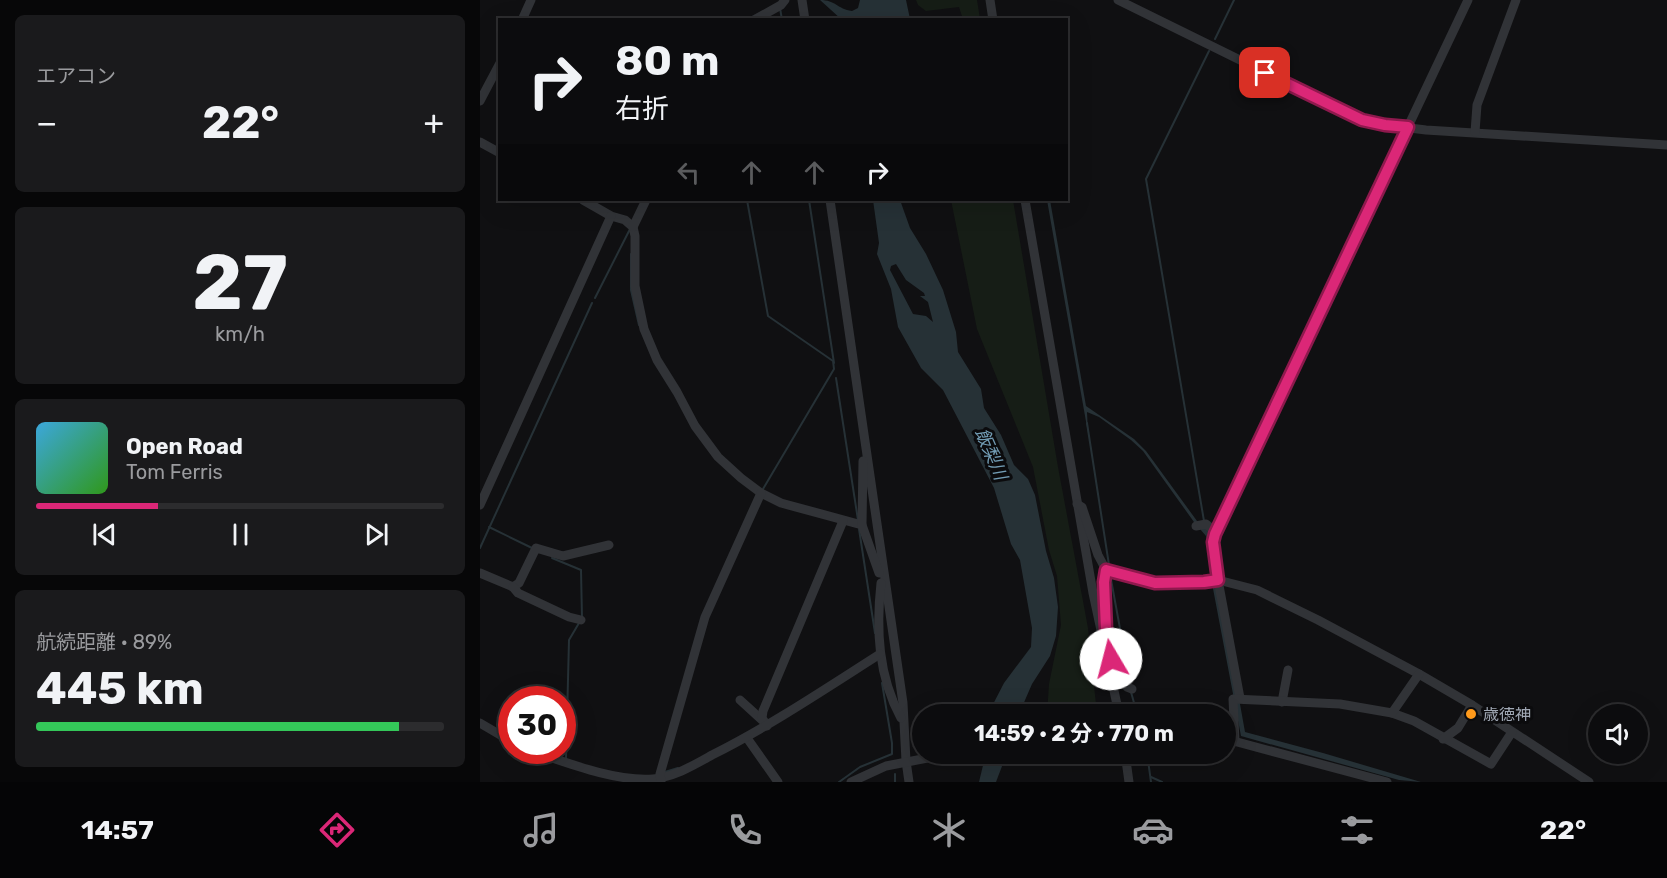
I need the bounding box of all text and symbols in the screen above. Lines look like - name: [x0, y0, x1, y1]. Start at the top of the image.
- text: 80 m: [615, 36, 719, 86]
- icon: right: [516, 42, 594, 120]
- pin: [1239, 47, 1290, 98]
- icon: arrive: [1248, 56, 1281, 89]
- text: エアコン: [36, 64, 116, 88]
- text: 右折: [615, 93, 669, 125]
- text: 22°: [202, 96, 279, 149]
- text: −: [36, 103, 57, 142]
- text: +: [423, 103, 444, 142]
- icon: left: [672, 156, 705, 189]
- icon: ahead: [735, 156, 768, 189]
- icon: ahead: [798, 156, 831, 189]
- icon: right: [861, 156, 894, 189]
- text: 27: [192, 236, 288, 329]
- text: km/h: [215, 322, 265, 346]
- water label: 飯梨川: [970, 425, 1012, 485]
- text: Open Road: [126, 433, 243, 460]
- text: Tom Ferris: [126, 460, 223, 484]
- icon: previous: [88, 518, 121, 551]
- icon: pause: [224, 518, 257, 551]
- icon: next: [360, 518, 393, 551]
- position arrow: [1079, 627, 1143, 691]
- text: 航続距離 · 89%: [36, 630, 172, 654]
- text: 445 km: [36, 662, 204, 715]
- speed limit sign: 30: [498, 686, 576, 764]
- map controls: [1588, 704, 1648, 764]
- button: sound: [1588, 704, 1648, 764]
- place label: 歳徳神: [1483, 705, 1531, 724]
- marker: 歳徳神: [1464, 707, 1478, 721]
- text: 14:59 · 2 分 · 770 m: [974, 720, 1174, 747]
- icon: directions: [316, 809, 358, 851]
- icon: music: [520, 809, 562, 851]
- icon: phone: [724, 809, 766, 851]
- icon: climate: [928, 809, 970, 851]
- icon: car: [1132, 809, 1174, 851]
- icon: filters: [1336, 809, 1378, 851]
- text: 14:57: [81, 814, 154, 846]
- text: 22°: [1540, 814, 1586, 846]

